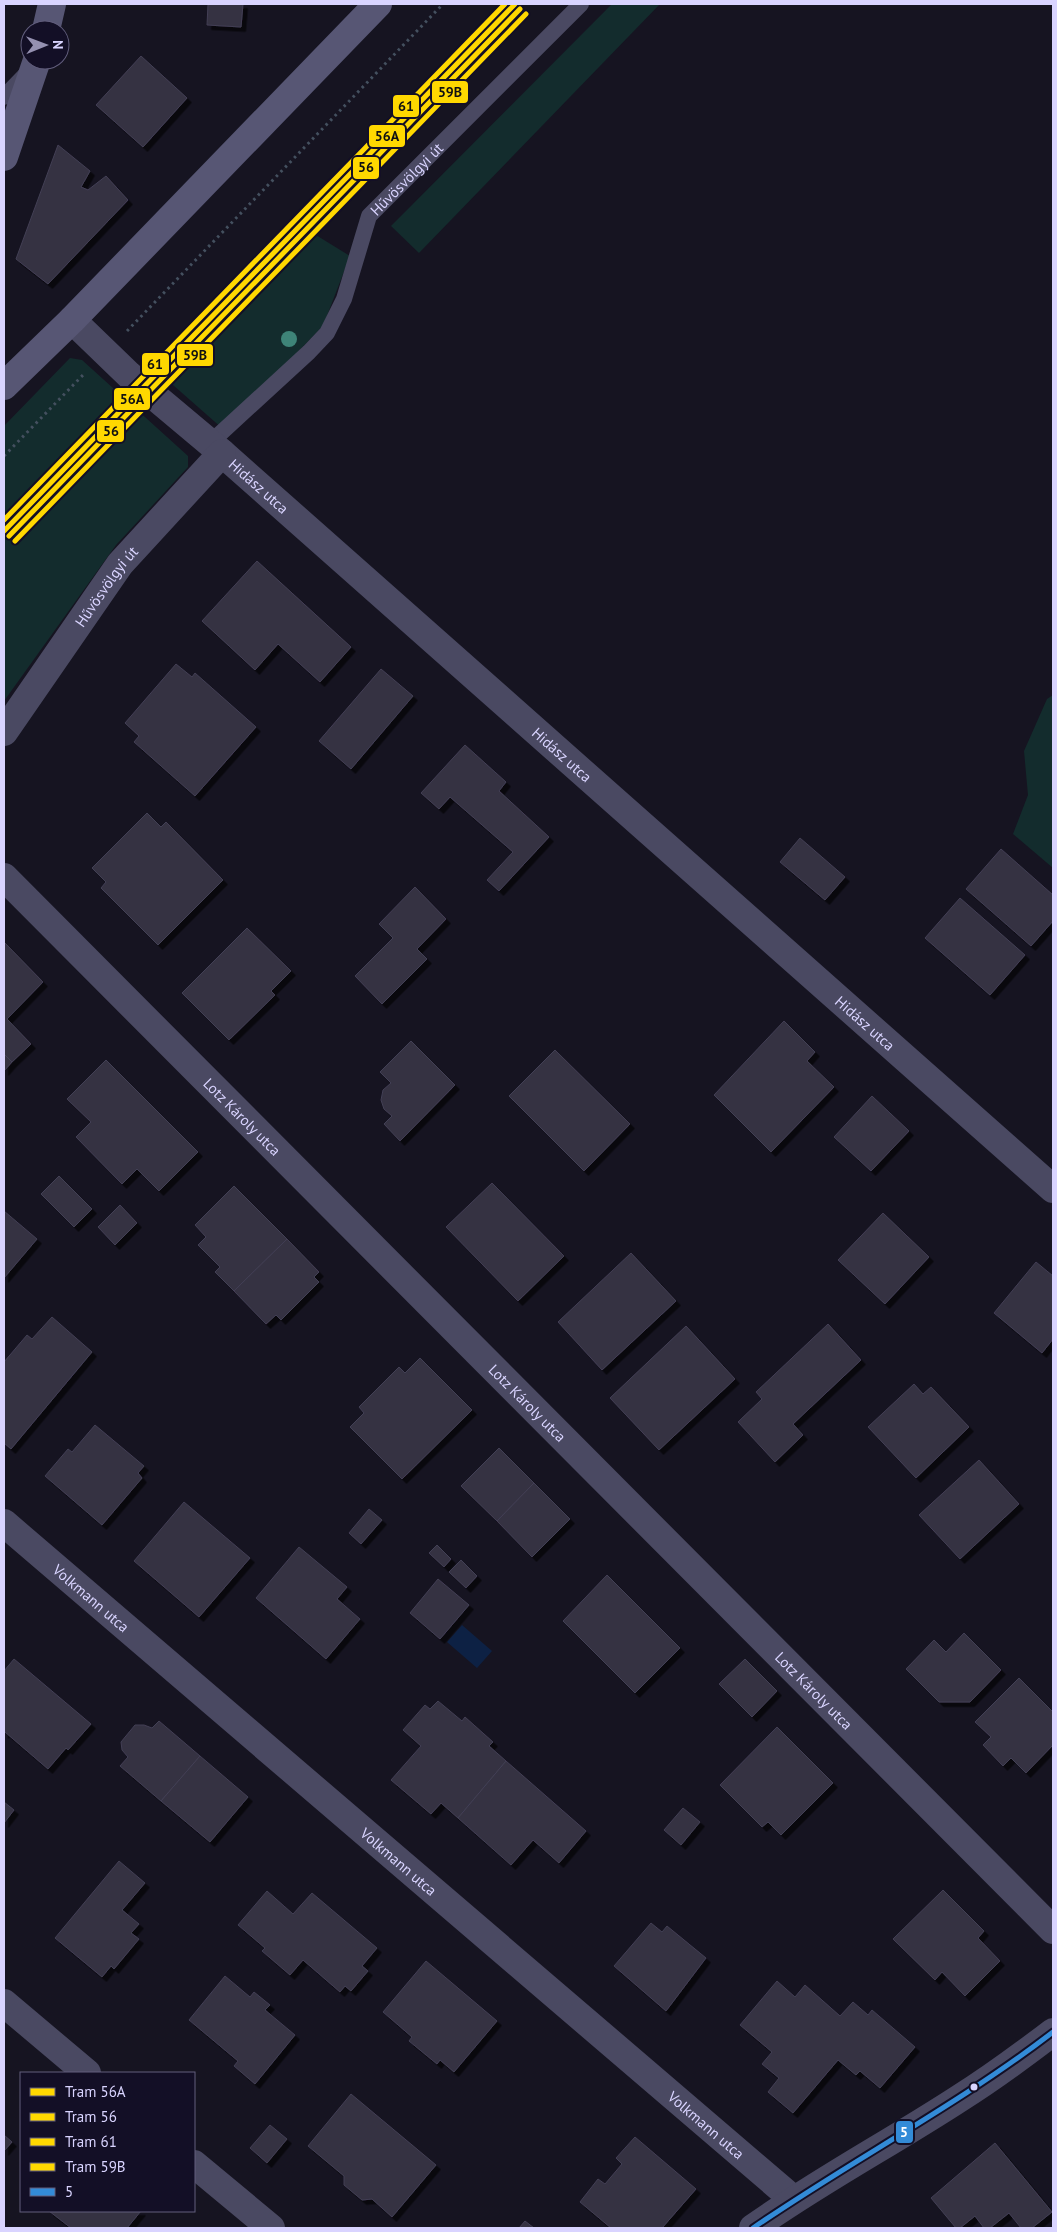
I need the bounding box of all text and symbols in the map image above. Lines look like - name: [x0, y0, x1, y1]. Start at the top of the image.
- north arrow: [20, 20, 70, 70]
- text: N: [49, 40, 67, 50]
- line badge: 59B: [431, 80, 469, 104]
- text: 59B: [438, 83, 462, 101]
- line badge: 61: [392, 94, 420, 118]
- text: 61: [398, 97, 414, 115]
- line badge: 56A: [368, 124, 406, 148]
- text: 56A: [375, 127, 400, 145]
- street label: Hűvösvölgyi út: [366, 138, 447, 219]
- line badge: 56: [352, 156, 380, 180]
- text: 56: [358, 158, 374, 176]
- line badge: 59B: [176, 343, 214, 367]
- text: 59B: [183, 346, 207, 364]
- line badge: 61: [141, 352, 170, 376]
- text: 61: [147, 355, 163, 373]
- line badge: 56A: [113, 387, 151, 411]
- text: 56A: [120, 390, 145, 408]
- line badge: 56: [96, 419, 125, 443]
- text: 56: [103, 422, 119, 440]
- street label: Hidász utca: [225, 454, 293, 517]
- street label: Hűvösvölgyi út: [70, 542, 142, 630]
- street label: Hidász utca: [528, 723, 596, 786]
- street label: Hidász utca: [832, 991, 899, 1054]
- street label: Lotz Károly utca: [200, 1074, 285, 1159]
- street label: Lotz Károly utca: [485, 1360, 570, 1446]
- street label: Volkmann utca: [48, 1559, 133, 1636]
- street label: Lotz Károly utca: [771, 1647, 857, 1733]
- street label: Volkmann utca: [356, 1823, 441, 1899]
- legend: [20, 2072, 195, 2212]
- text: Tram 56A: [65, 2082, 126, 2101]
- unlabelled marker: [969, 2082, 979, 2092]
- street label: Volkmann utca: [664, 2086, 749, 2163]
- text: Tram 56: [65, 2107, 117, 2126]
- line badge: 5: [895, 2120, 914, 2144]
- text: 5: [900, 2123, 908, 2141]
- text: Tram 61: [65, 2132, 117, 2151]
- text: Tram 59B: [65, 2157, 126, 2176]
- text: 5: [65, 2182, 73, 2201]

